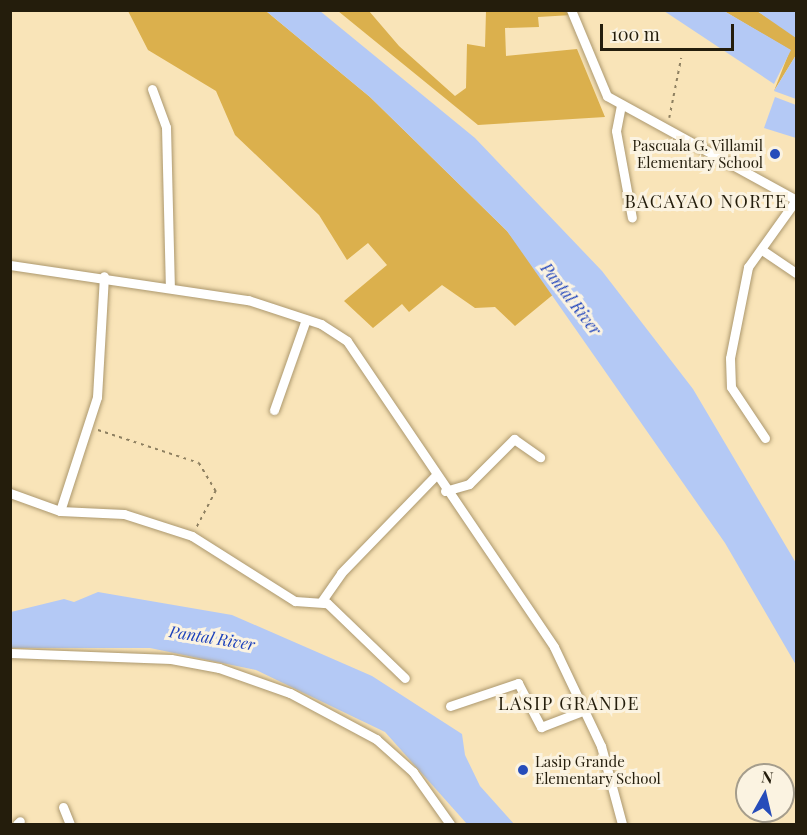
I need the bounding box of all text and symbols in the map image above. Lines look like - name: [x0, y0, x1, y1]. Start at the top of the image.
- scale bar: [603, 12, 736, 50]
- text: 100 m: [611, 22, 660, 46]
- place label: Pascuala G. Villamil Elementary School: [632, 136, 763, 171]
- marker: Pascuala G. Villamil Elementary School: [768, 147, 782, 161]
- district label: BACAYAO NORTE: [625, 190, 787, 212]
- water label: Pantal River: [537, 259, 605, 339]
- water label: Pantal River: [168, 622, 256, 654]
- district label: LASIP GRANDE: [498, 692, 640, 714]
- place label: Lasip Grande Elementary School: [535, 752, 661, 787]
- marker: Lasip Grande Elementary School: [516, 763, 530, 777]
- north arrow: [735, 763, 795, 823]
- text: N: [760, 765, 774, 788]

